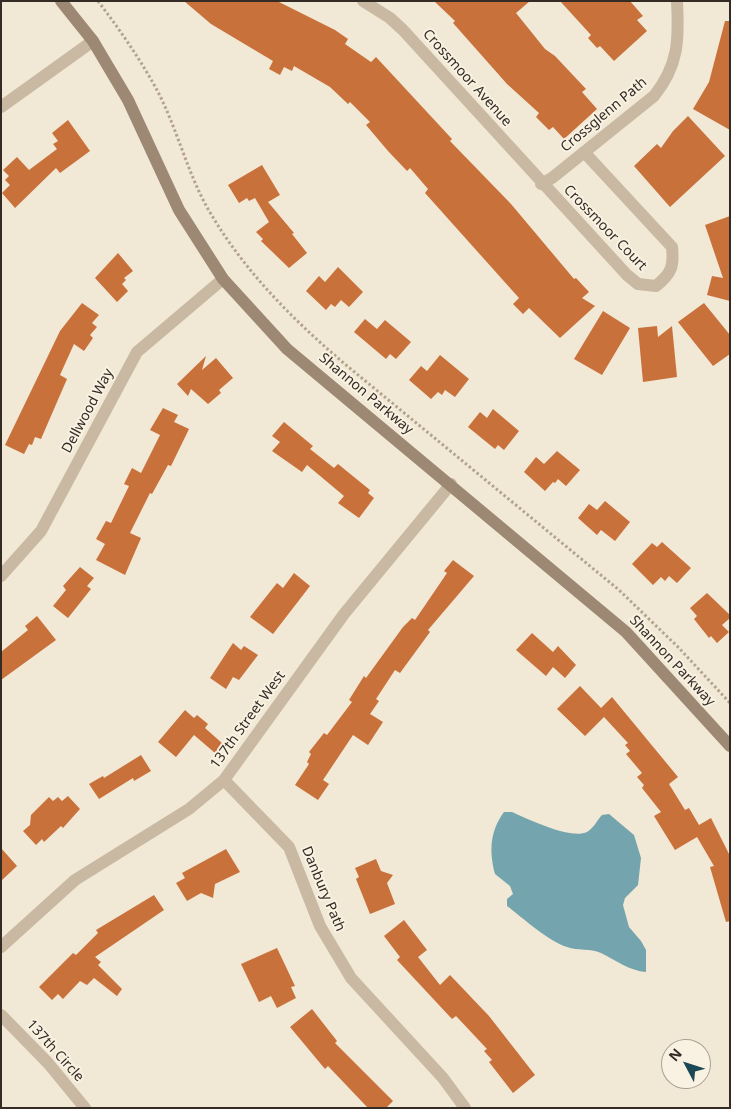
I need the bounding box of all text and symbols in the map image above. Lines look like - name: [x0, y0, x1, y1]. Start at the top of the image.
- street label: Crossmoor Avenue: [419, 26, 515, 130]
- street label: Crossglenn Path: [557, 74, 651, 156]
- street label: Crossmoor Court: [560, 182, 650, 274]
- street label: Shannon Parkway: [315, 350, 417, 438]
- street label: Dellwood Way: [59, 366, 117, 456]
- street label: Shannon Parkway: [626, 612, 718, 710]
- street label: 137th Street West: [207, 668, 289, 772]
- street label: Danbury Path: [298, 844, 348, 934]
- street label: 137th Circle: [23, 1017, 87, 1085]
- north arrow: [661, 1039, 711, 1089]
- text: N: [664, 1044, 686, 1065]

